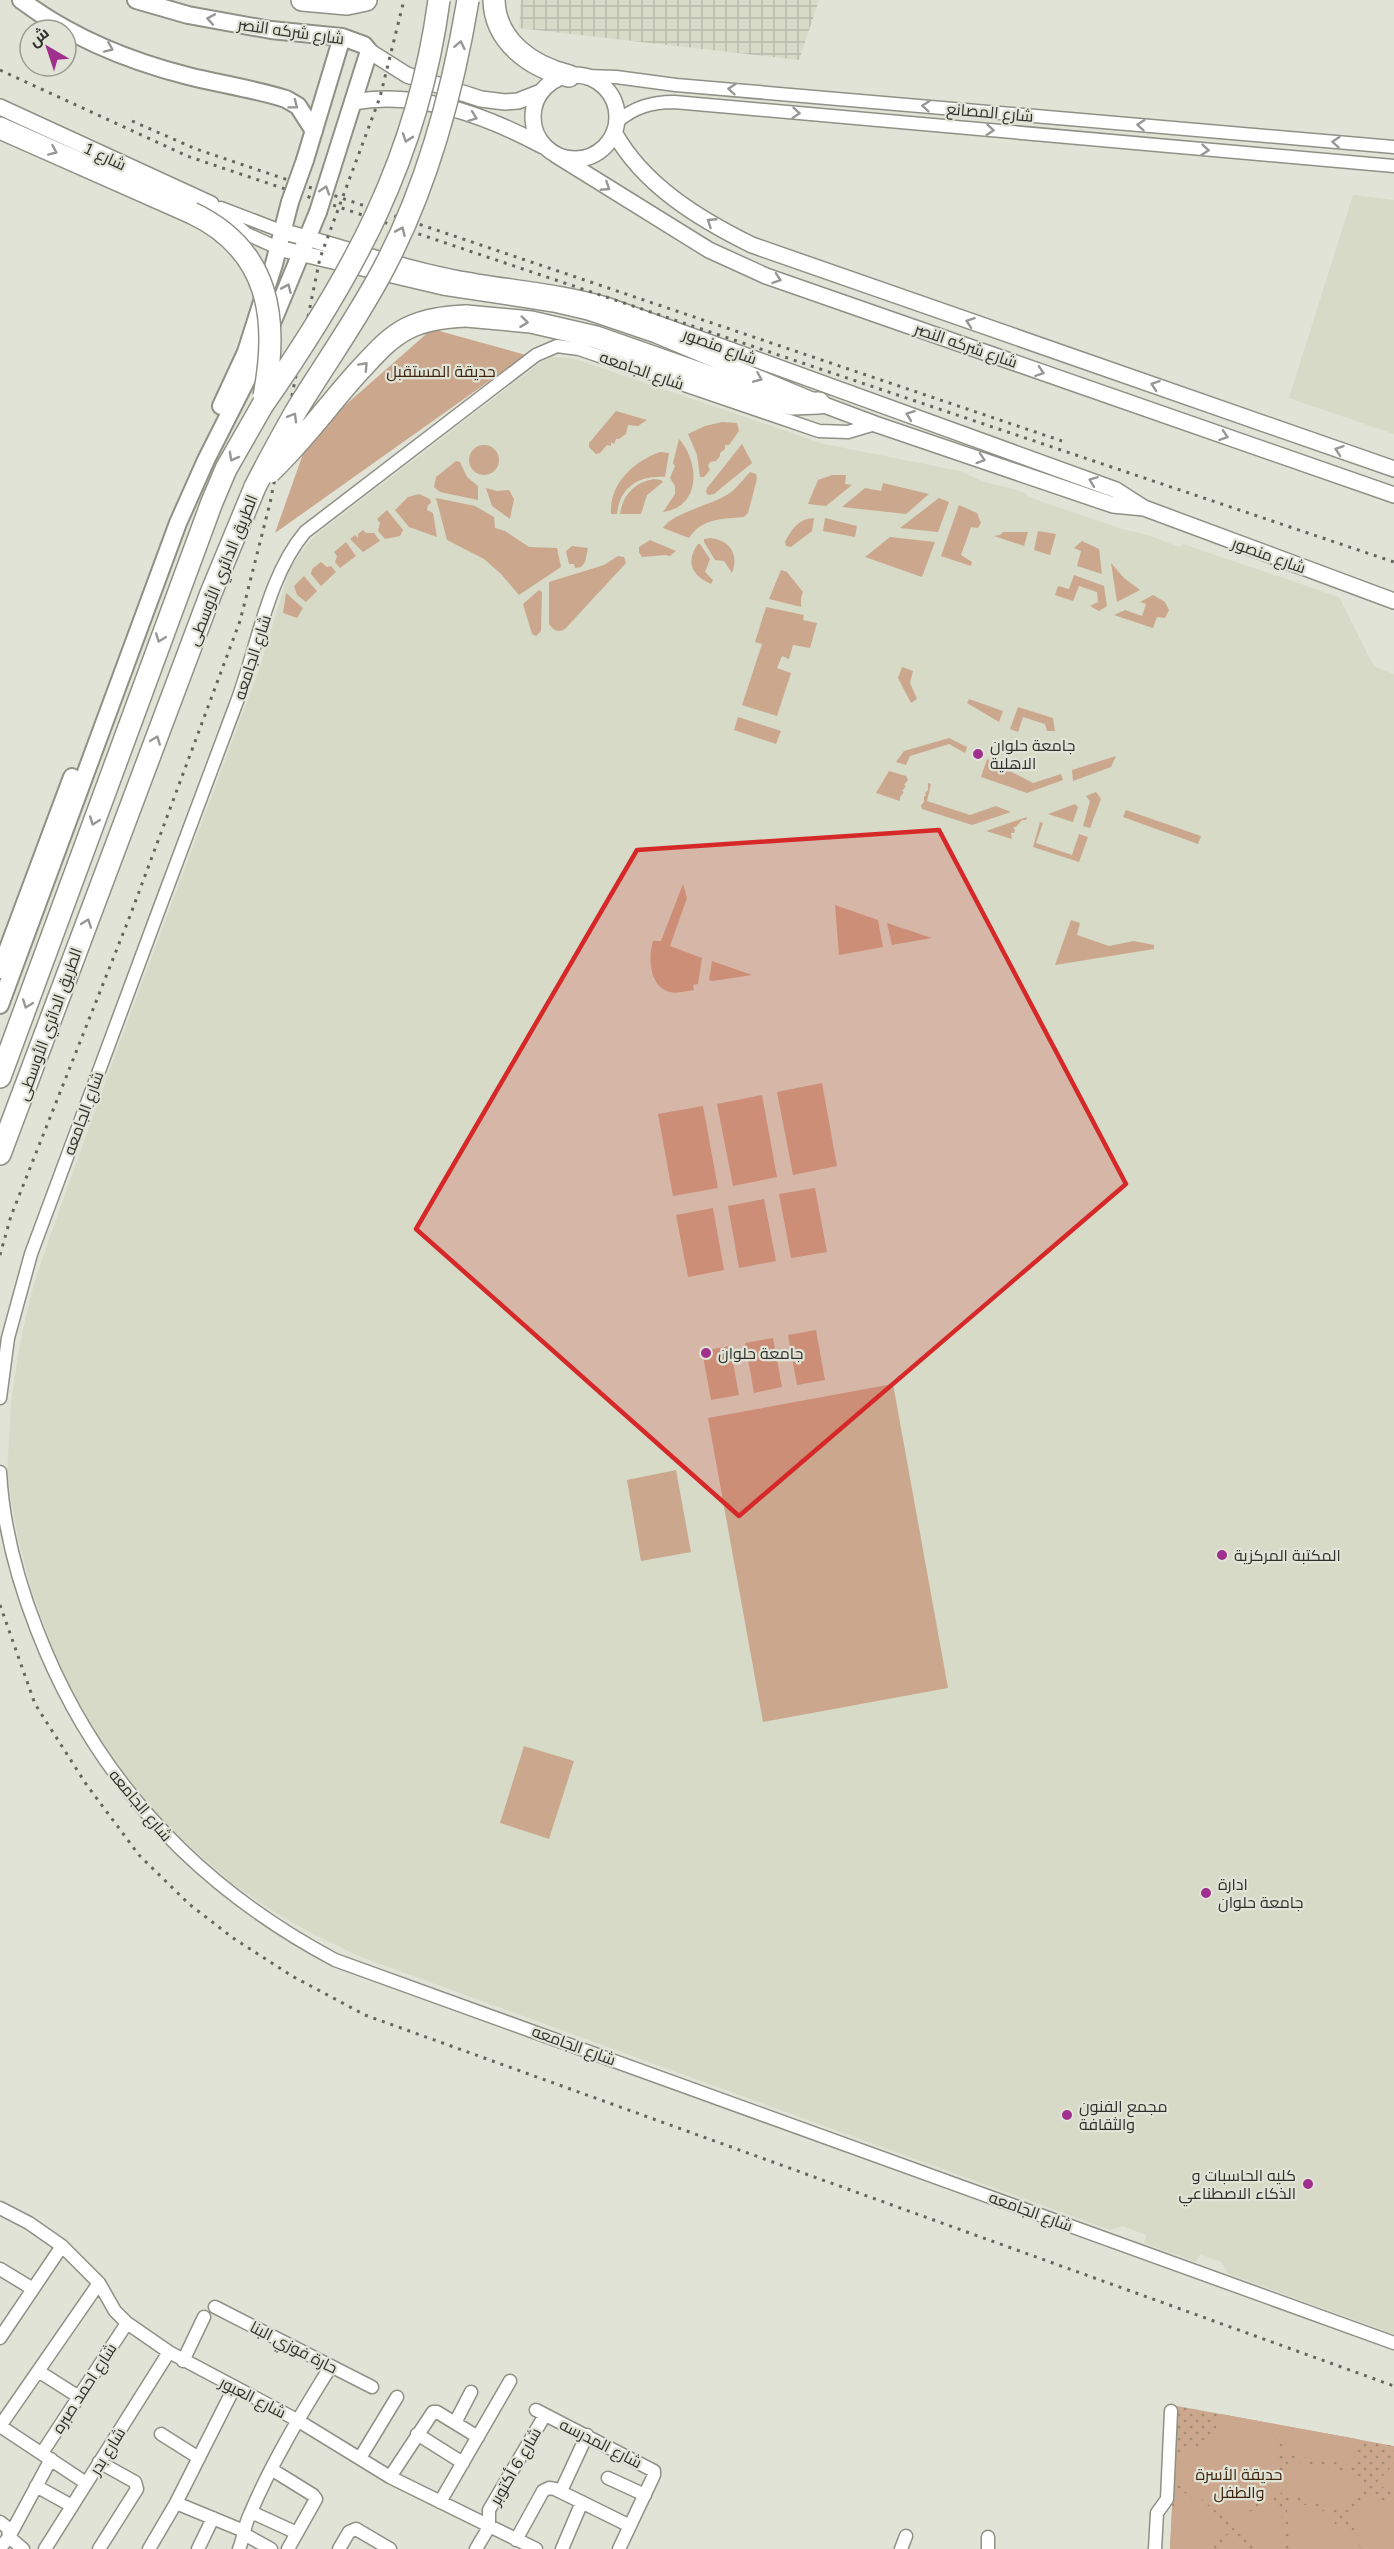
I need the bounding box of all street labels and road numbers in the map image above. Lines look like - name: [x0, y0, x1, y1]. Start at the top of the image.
- street label: شارع شركه النصر: [235, 13, 346, 50]
- street label: شارع المصانع: [945, 98, 1034, 128]
- street label: شارع 1: [80, 137, 129, 176]
- street label: شارع شركه النصر: [910, 318, 1020, 374]
- street label: شارع منصور: [679, 323, 760, 370]
- street label: شارع الجامعه: [597, 346, 687, 396]
- street label: الطريق الدائري الأوسطى: [183, 491, 265, 650]
- street label: شارع منصور: [1228, 532, 1309, 579]
- street label: شارع الجامعه: [229, 612, 277, 702]
- street label: الطريق الدائري الأوسطى: [12, 945, 90, 1105]
- street label: شارع الجامعه: [59, 1068, 109, 1158]
- street label: شارع الجامعه: [104, 1765, 177, 1846]
- street label: شارع الجامعه: [529, 2021, 619, 2071]
- street label: شارع الجامعه: [986, 2187, 1076, 2237]
- street label: حارة فوزي البنا: [245, 2316, 341, 2381]
- street label: شارع احمد صبره: [47, 2339, 122, 2438]
- street label: شارع العبور: [215, 2371, 290, 2424]
- street label: شارع المدرسه: [556, 2414, 646, 2474]
- street label: شارع بدر: [84, 2424, 131, 2480]
- street label: شارع 6 أكتوبر: [484, 2424, 547, 2510]

